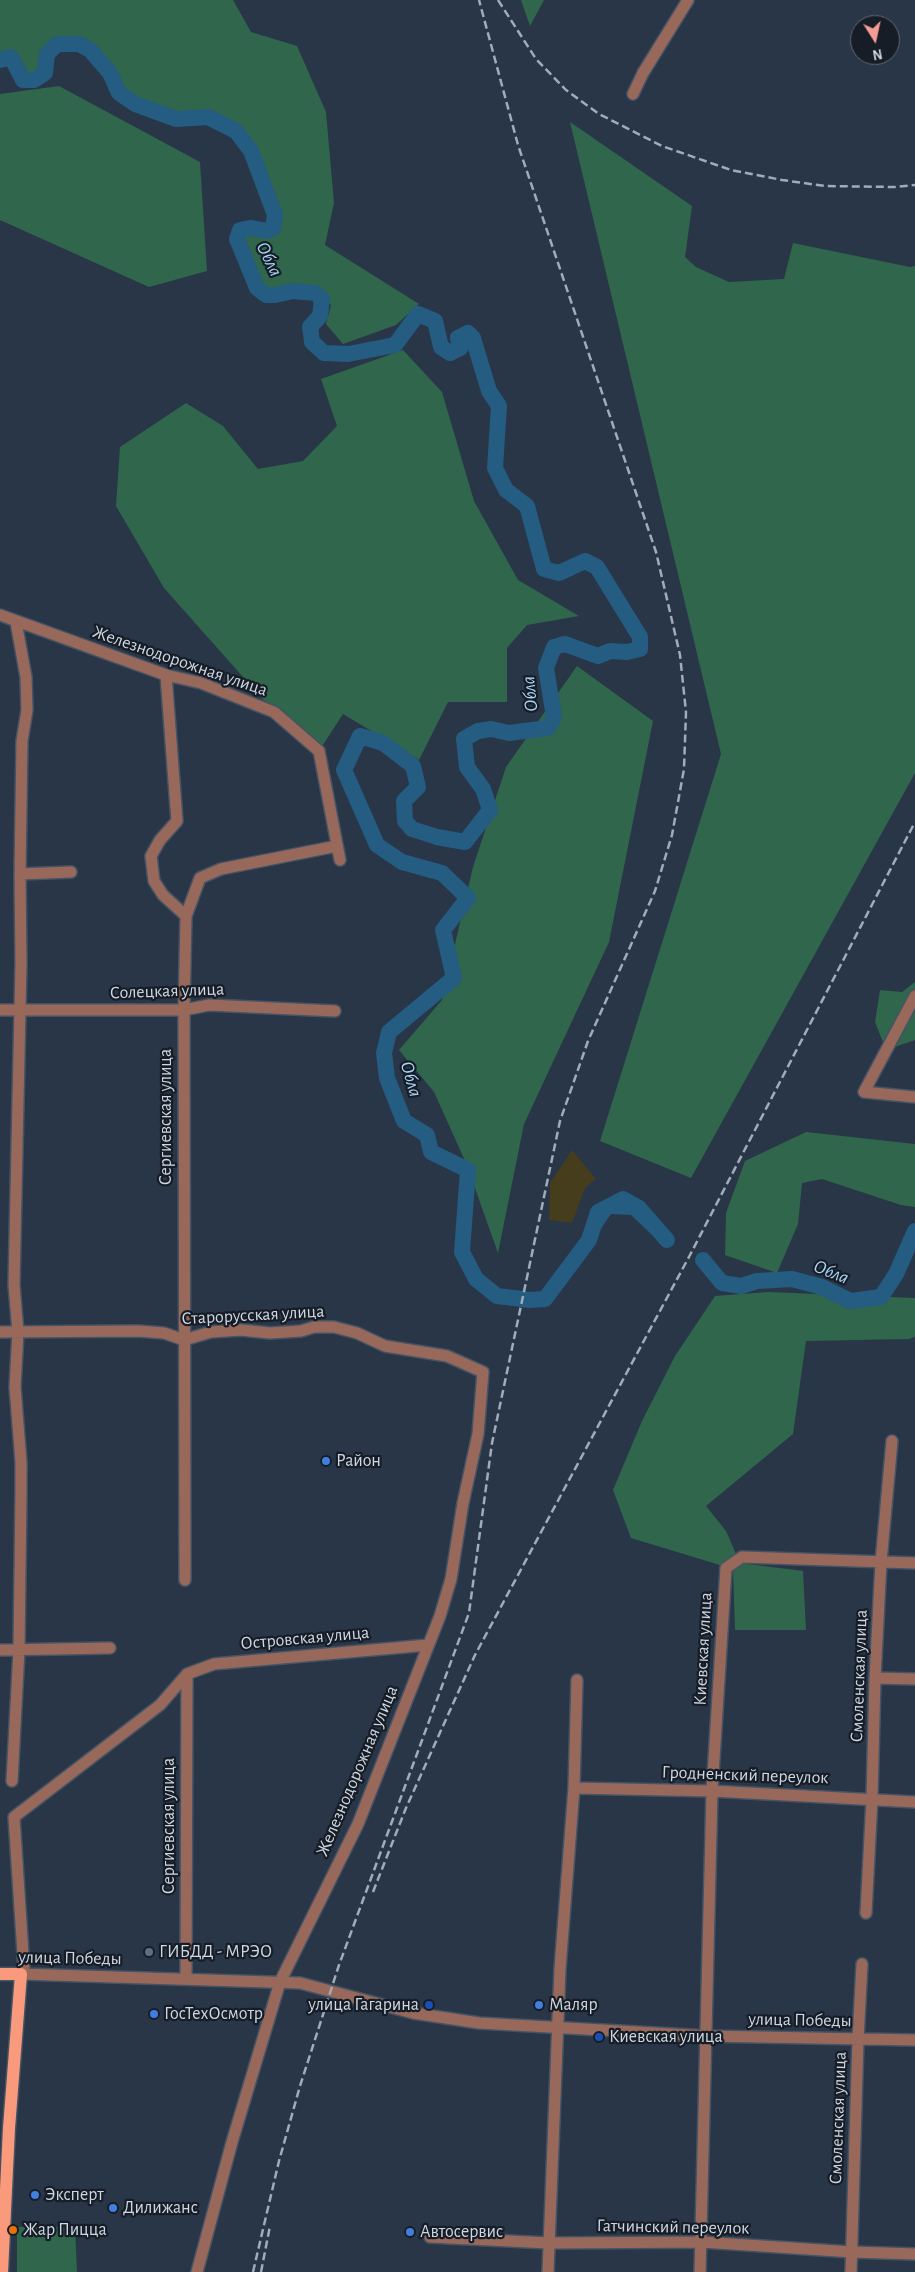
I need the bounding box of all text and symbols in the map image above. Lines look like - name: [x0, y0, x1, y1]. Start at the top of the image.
- north arrow: [850, 15, 900, 65]
- text: N: [871, 46, 883, 62]
- water label: Обла: [251, 238, 287, 280]
- street label: Железнодорожная улица: [90, 621, 270, 701]
- water label: Обла: [517, 675, 543, 713]
- street label: Солецкая улица: [109, 978, 225, 1004]
- street label: Сергиевская улица: [155, 1049, 177, 1185]
- water label: Обла: [395, 1059, 427, 1099]
- water label: Обла: [810, 1255, 852, 1289]
- street label: Старорусская улица: [181, 1300, 325, 1330]
- place label: Район: [336, 1450, 381, 1472]
- marker: Район: [320, 1455, 332, 1467]
- street label: Киевская улица: [689, 1592, 717, 1706]
- street label: Смоленская улица: [846, 1609, 872, 1743]
- street label: Островская улица: [240, 1622, 370, 1654]
- street label: Железнодорожная улица: [311, 1682, 403, 1860]
- street label: Сергиевская улица: [158, 1758, 180, 1894]
- street label: Гродненский переулок: [661, 1761, 829, 1789]
- place label: ГИБДД - МРЭО: [159, 1941, 272, 1963]
- street label: улица Победы: [18, 1946, 122, 1970]
- marker: ГИБДД - МРЭО: [143, 1946, 155, 1958]
- place label: улица Гагарина: [308, 1994, 419, 2016]
- place label: Маляр: [549, 1994, 598, 2016]
- marker: улица Гагарина: [423, 1999, 435, 2011]
- marker: Маляр: [533, 1999, 545, 2011]
- place label: ГосТехОсмотр: [164, 2003, 263, 2025]
- marker: ГосТехОсмотр: [148, 2008, 160, 2020]
- street label: улица Победы: [748, 2008, 852, 2032]
- place label: Киевская улица: [609, 2026, 723, 2048]
- marker: Киевская улица: [593, 2031, 605, 2043]
- street label: Смоленская улица: [825, 2051, 851, 2185]
- place label: Эксперт: [45, 2184, 104, 2206]
- marker: Эксперт: [29, 2189, 41, 2201]
- place label: Дилижанс: [123, 2197, 198, 2219]
- marker: Дилижанс: [107, 2202, 119, 2214]
- street label: Гатчинский переулок: [597, 2215, 749, 2239]
- place label: Жар Пицца: [23, 2219, 107, 2241]
- place label: Автосервис: [420, 2221, 503, 2243]
- marker: Жар Пицца: [7, 2224, 19, 2236]
- marker: Автосервис: [404, 2226, 416, 2238]

